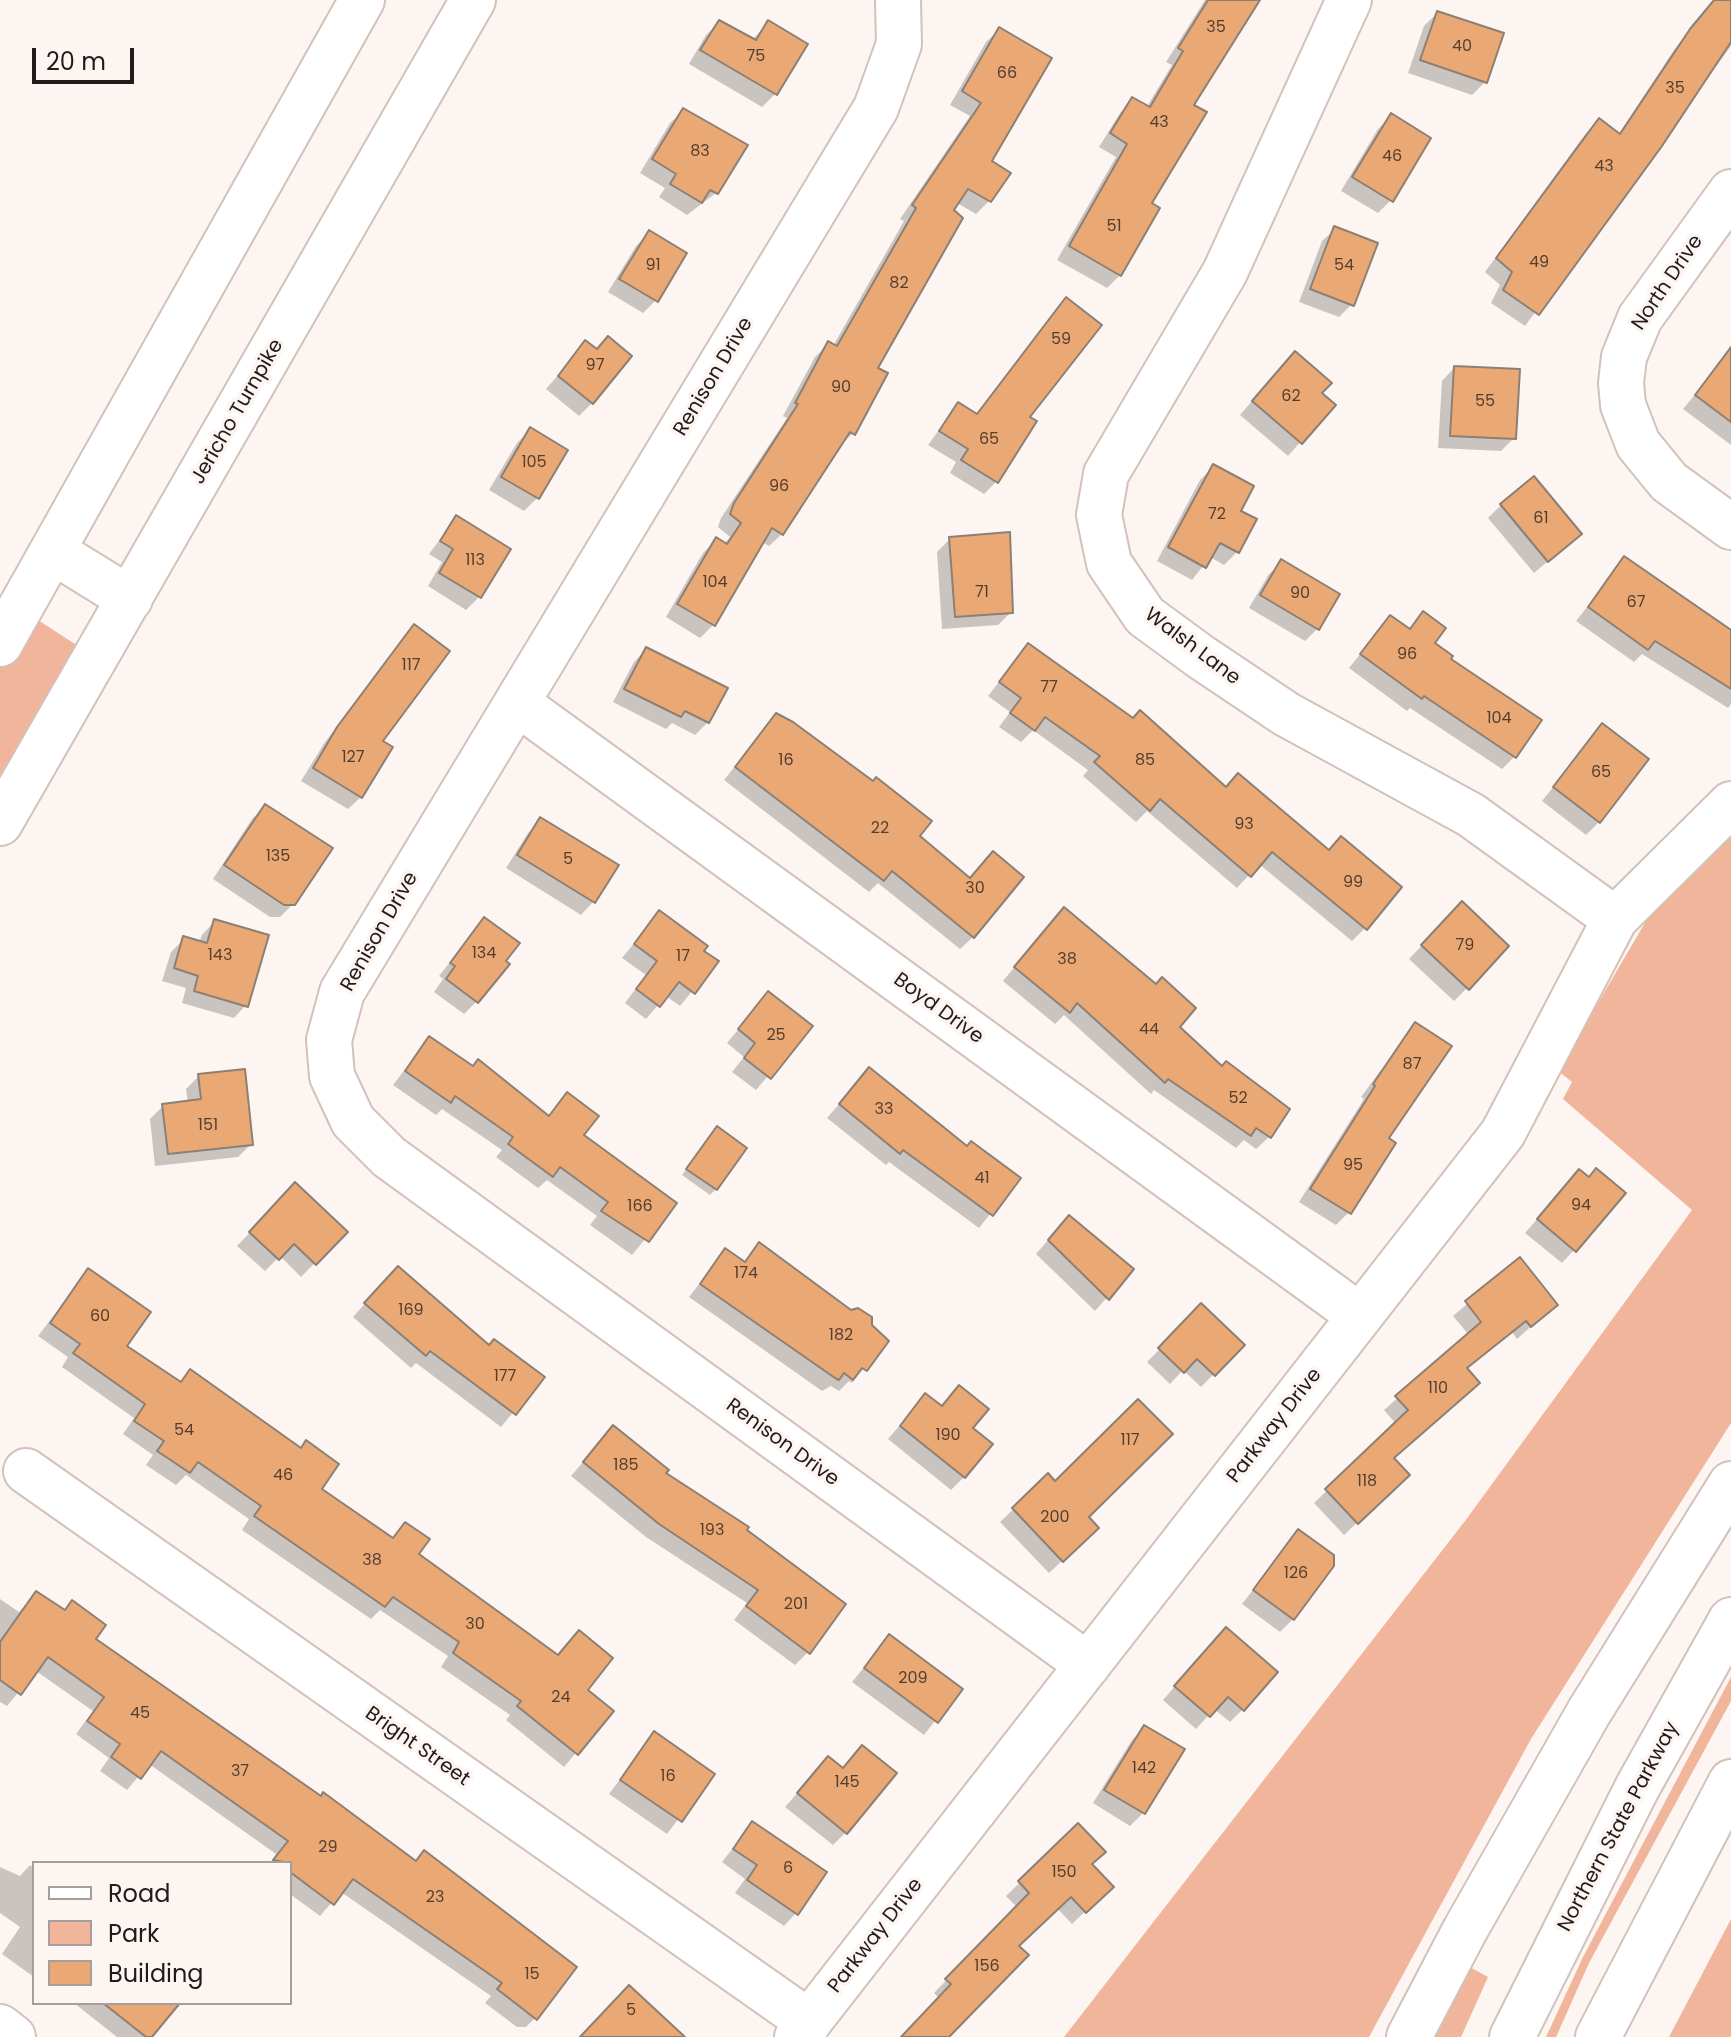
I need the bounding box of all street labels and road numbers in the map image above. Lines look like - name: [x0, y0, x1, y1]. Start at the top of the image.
- street label: North Drive: [1627, 231, 1709, 335]
- street label: Renison Drive: [669, 313, 759, 441]
- street label: Jericho Turnpike: [187, 335, 289, 489]
- street label: Walsh Lane: [1139, 603, 1245, 691]
- street label: Renison Drive: [336, 868, 424, 996]
- street label: Boyd Drive: [888, 968, 988, 1050]
- street label: Parkway Drive: [1223, 1364, 1327, 1488]
- street label: Renison Drive: [721, 1394, 843, 1492]
- street label: Bright Street: [360, 1702, 474, 1792]
- street label: Northern State Parkway: [1553, 1718, 1685, 1936]
- street label: Parkway Drive: [824, 1874, 928, 1998]

